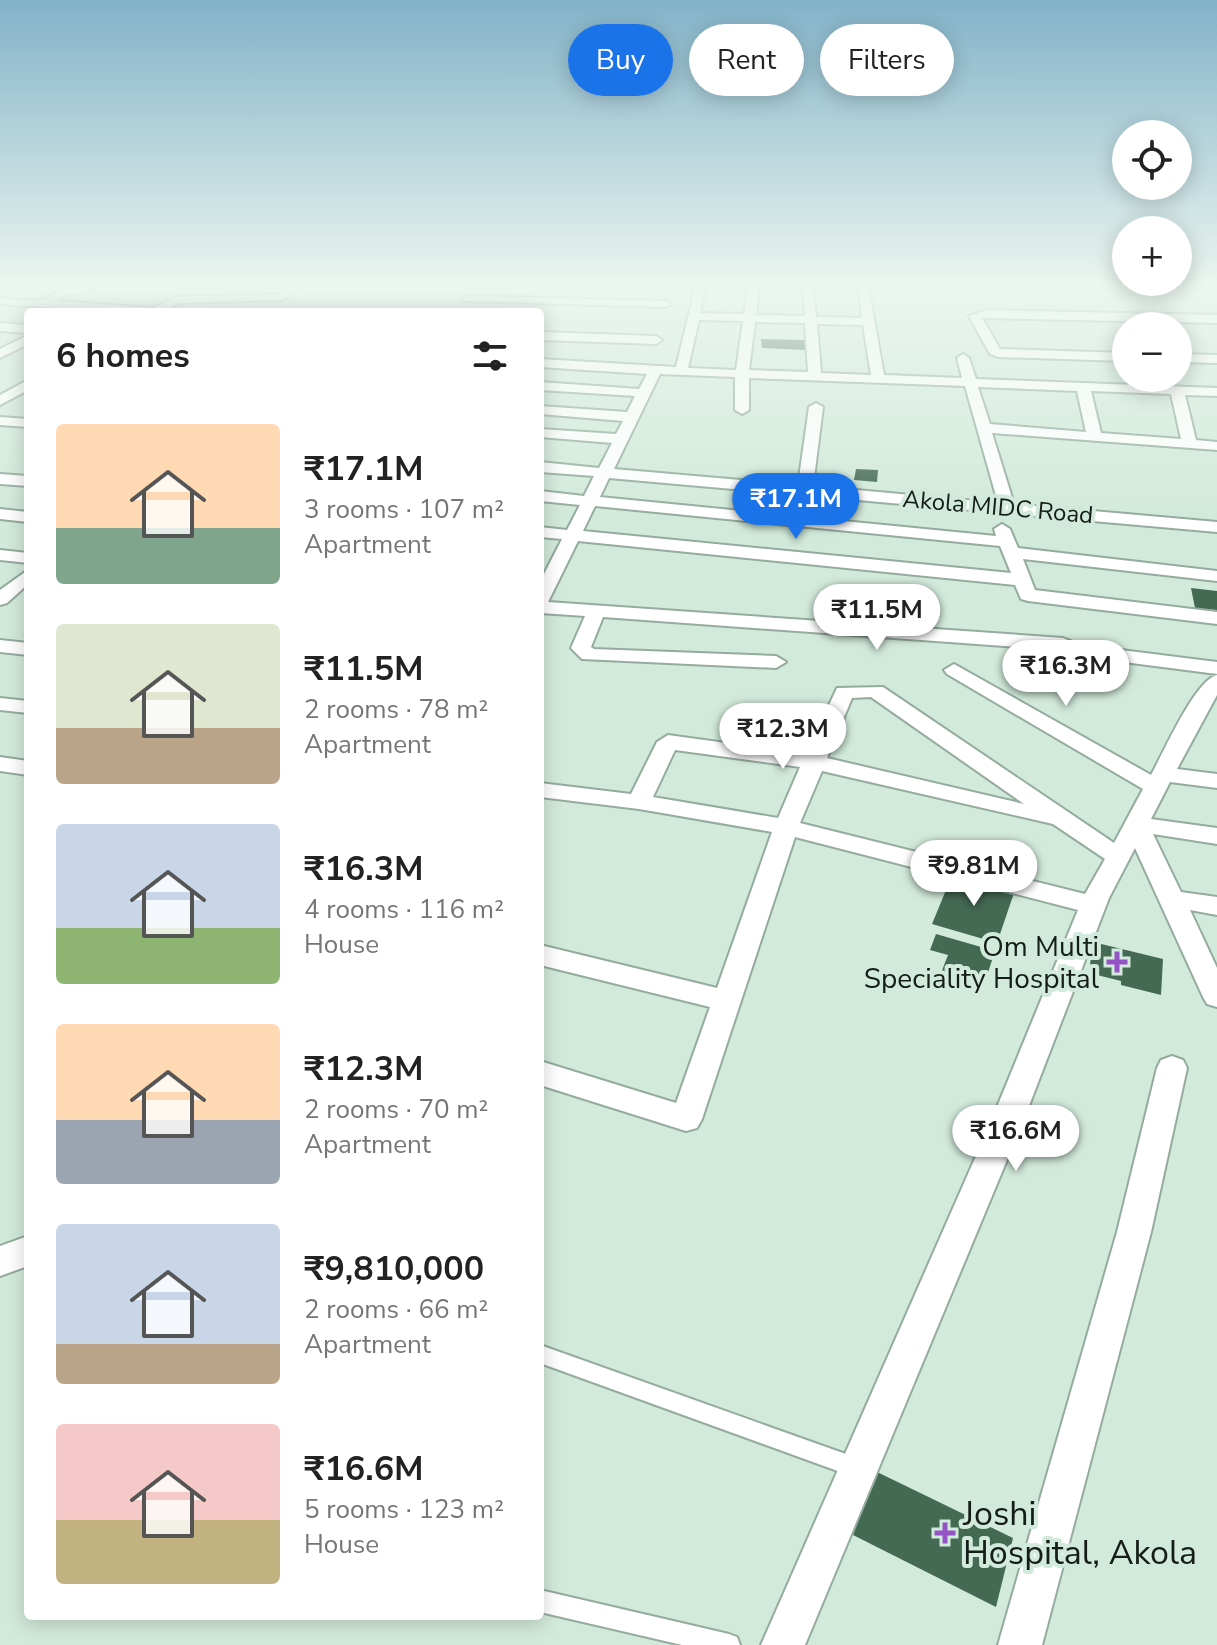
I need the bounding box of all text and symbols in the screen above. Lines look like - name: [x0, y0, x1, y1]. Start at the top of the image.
- chip: Buy: [568, 24, 673, 96]
- chip: Rent: [689, 24, 804, 96]
- chip: Filters: [820, 24, 954, 96]
- map controls: [1112, 120, 1192, 392]
- button: locate: [1112, 120, 1192, 200]
- button: +: [1112, 216, 1192, 296]
- button: −: [1112, 312, 1192, 392]
- text: 6 homes: [56, 333, 190, 379]
- icon: filters: [468, 334, 512, 378]
- text: ₹17.1M: [304, 446, 424, 492]
- icon: home: [120, 456, 216, 552]
- pin: ₹17.1M: [731, 473, 861, 541]
- text: ₹17.1M: [750, 481, 842, 516]
- street label: Akola MIDC Road: [901, 483, 1095, 531]
- text: 3 rooms · 107 m²: [304, 492, 504, 527]
- text: Apartment: [304, 527, 431, 562]
- pin: ₹11.5M: [812, 584, 942, 652]
- text: ₹11.5M: [831, 592, 923, 627]
- pin: ₹16.3M: [1001, 640, 1131, 708]
- text: ₹11.5M: [304, 646, 424, 692]
- text: ₹16.3M: [1020, 648, 1112, 683]
- icon: home: [120, 656, 216, 752]
- text: 2 rooms · 78 m²: [304, 692, 488, 727]
- pin: ₹12.3M: [718, 703, 848, 771]
- text: ₹12.3M: [737, 711, 829, 746]
- text: Apartment: [304, 727, 431, 762]
- pin: ₹9.81M: [909, 840, 1039, 908]
- text: ₹16.3M: [304, 846, 424, 892]
- text: ₹9.81M: [928, 848, 1020, 883]
- icon: home: [120, 856, 216, 952]
- text: 4 rooms · 116 m²: [304, 892, 504, 927]
- text: House: [304, 927, 379, 962]
- place label: Om Multi Speciality Hospital: [864, 928, 1100, 998]
- marker: Om Multi Speciality Hospital: [1106, 951, 1128, 973]
- text: ₹12.3M: [304, 1046, 424, 1092]
- icon: home: [120, 1056, 216, 1152]
- text: 2 rooms · 70 m²: [304, 1092, 488, 1127]
- pin: ₹16.6M: [951, 1105, 1081, 1173]
- text: ₹16.6M: [970, 1113, 1062, 1148]
- text: Apartment: [304, 1127, 431, 1162]
- text: ₹9,810,000: [304, 1246, 484, 1292]
- icon: home: [120, 1256, 216, 1352]
- text: 2 rooms · 66 m²: [304, 1292, 488, 1327]
- text: Apartment: [304, 1327, 431, 1362]
- text: ₹16.6M: [304, 1446, 424, 1492]
- icon: home: [120, 1456, 216, 1552]
- place label: Joshi Hospital, Akola: [962, 1491, 1197, 1576]
- text: 5 rooms · 123 m²: [304, 1492, 504, 1527]
- marker: Joshi Hospital, Akola: [934, 1522, 956, 1544]
- text: House: [304, 1527, 379, 1562]

